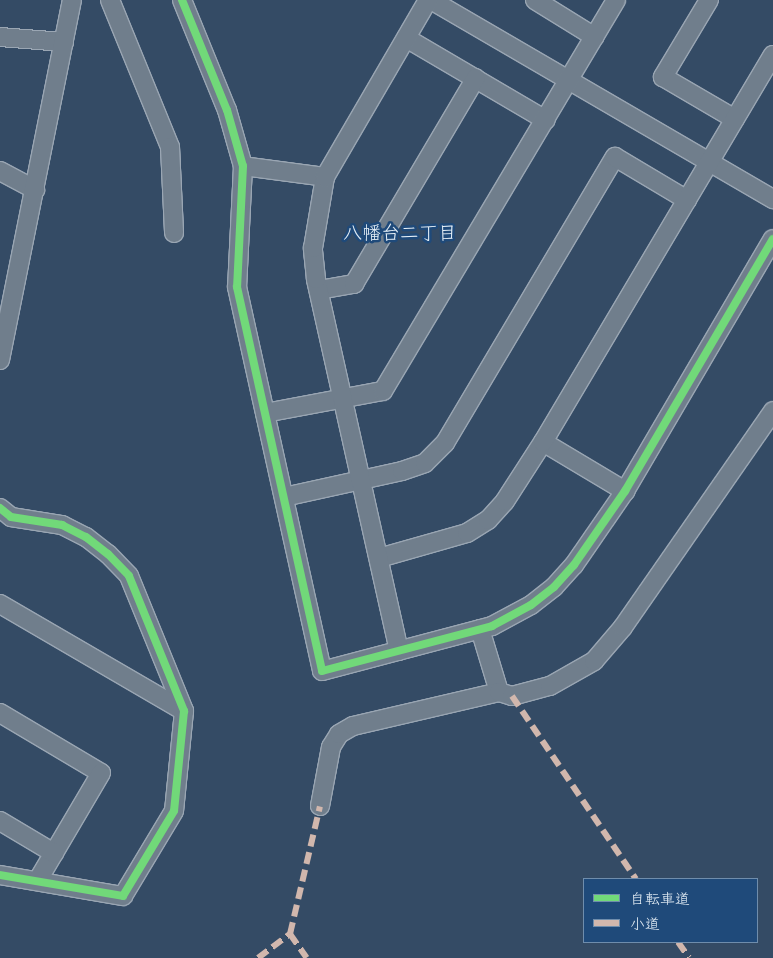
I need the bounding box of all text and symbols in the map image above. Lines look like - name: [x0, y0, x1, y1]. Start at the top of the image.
- district label: 八幡台二丁目: [343, 223, 457, 245]
- legend: [583, 878, 758, 943]
- text: 自転車道: [630, 890, 690, 908]
- text: 小道: [630, 915, 660, 933]

